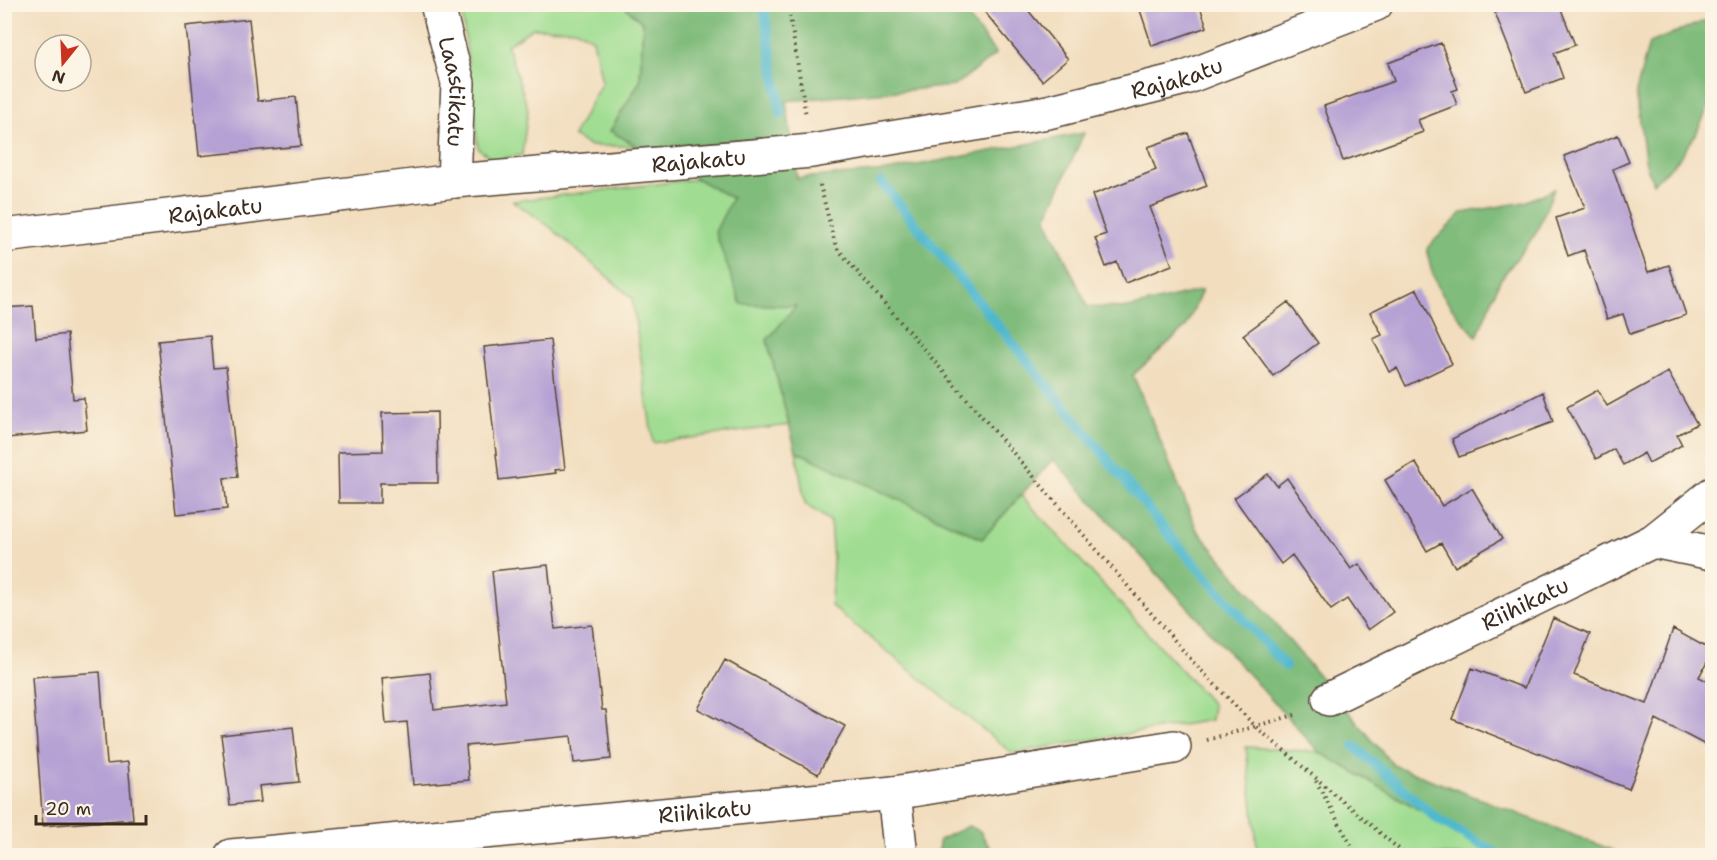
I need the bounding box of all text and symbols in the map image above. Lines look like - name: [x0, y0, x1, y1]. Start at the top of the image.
- north arrow: [33, 33, 93, 93]
- street label: Laastikatu: [432, 33, 473, 148]
- street label: Rajakatu: [1128, 50, 1227, 105]
- text: N: [49, 65, 68, 89]
- street label: Rajakatu: [650, 142, 747, 179]
- street label: Rajakatu: [167, 190, 264, 230]
- street label: Riihikatu: [1476, 570, 1573, 637]
- scale bar: [36, 788, 146, 826]
- street label: Riihikatu: [657, 792, 753, 830]
- text: 20 m: [45, 797, 91, 821]

